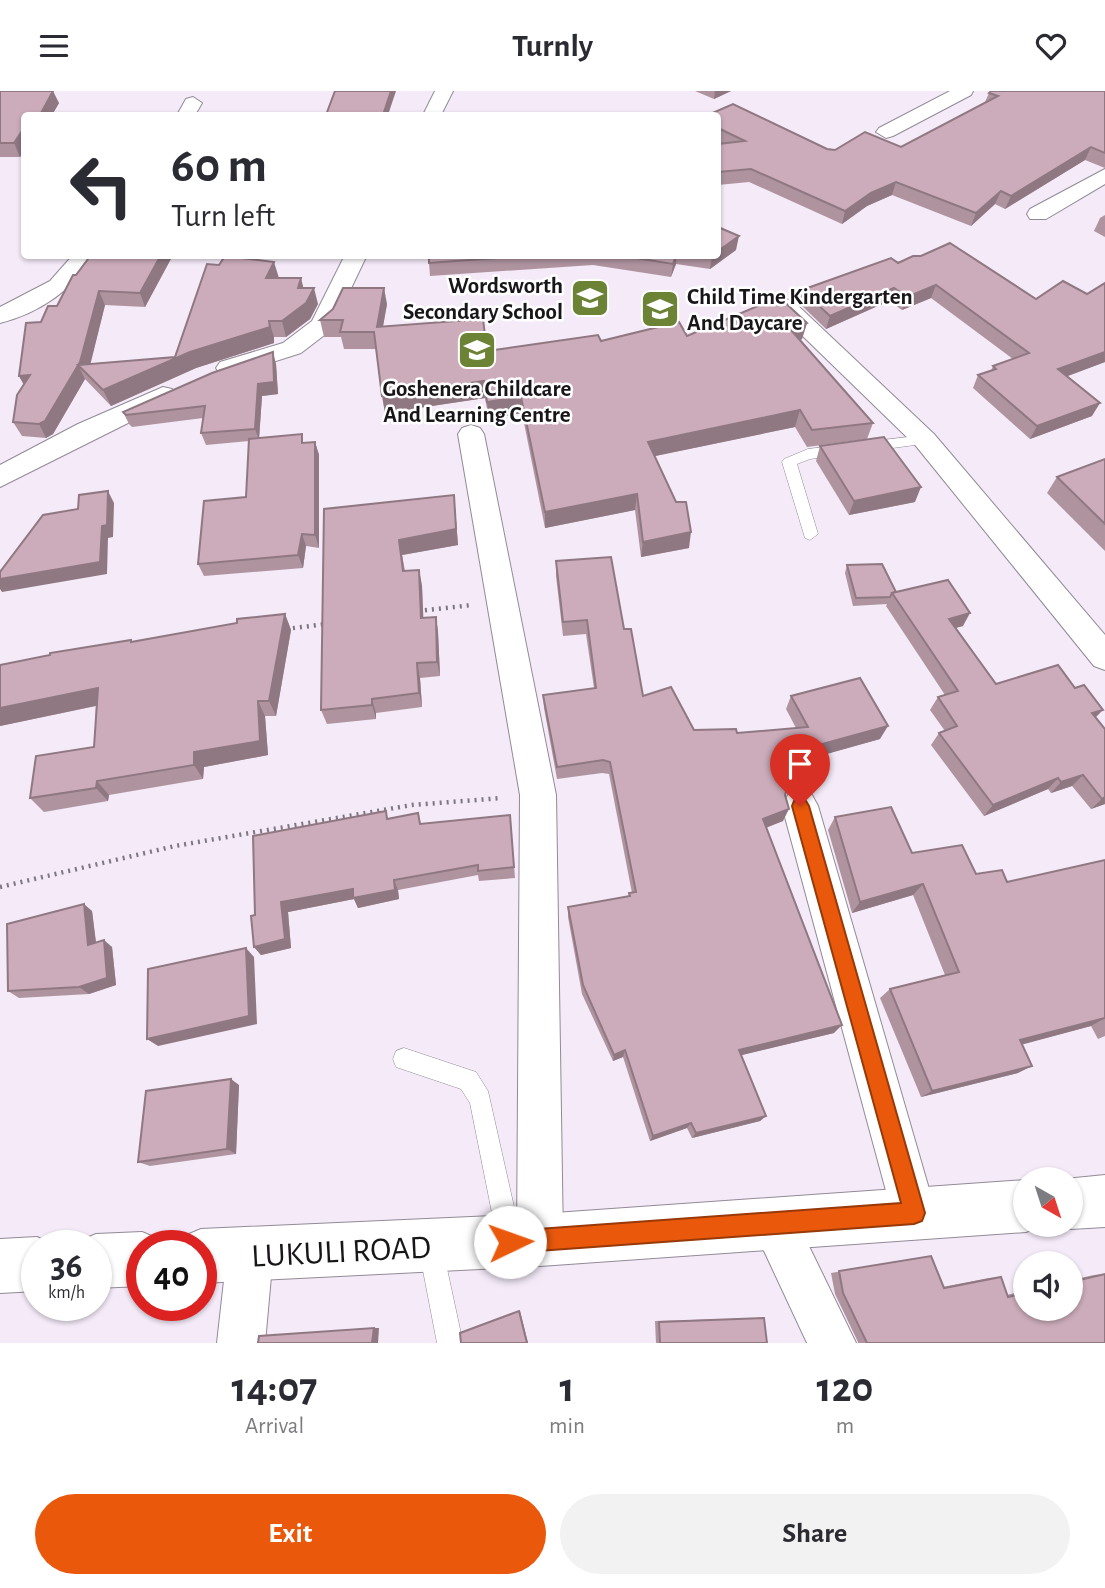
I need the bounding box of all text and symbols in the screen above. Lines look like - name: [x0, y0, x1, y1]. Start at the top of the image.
- icon: menu: [35, 27, 73, 65]
- icon: heart: [1032, 27, 1070, 65]
- text: Turnly: [512, 30, 593, 62]
- icon: left: [56, 140, 147, 231]
- text: 60 m: [171, 142, 267, 191]
- text: Turn left: [171, 200, 275, 232]
- place label: Wordsworth Secondary School: [403, 275, 563, 324]
- school or university icon: Wordsworth Secondary School: [569, 277, 611, 319]
- place label: Child Time Kindergarten And Daycare: [687, 286, 913, 335]
- school or university icon: Child Time Kindergarten And Daycare: [639, 288, 681, 330]
- school or university icon: Goshenera Childcare And Learning Centre: [456, 329, 498, 371]
- place label: Goshenera Childcare And Learning Centre: [383, 378, 572, 427]
- pin: [770, 734, 830, 806]
- icon: arrive: [781, 745, 819, 783]
- north arrow: [1013, 1167, 1083, 1237]
- map controls: [1013, 1167, 1083, 1321]
- position arrow: [473, 1205, 547, 1279]
- speed limit sign: 40: [126, 1230, 217, 1321]
- street label: LUKULI ROAD: [250, 1231, 432, 1274]
- text: 36: [50, 1249, 82, 1284]
- button: sound: [1013, 1251, 1083, 1321]
- text: km/h: [48, 1284, 85, 1302]
- text: 14:07: [232, 1367, 318, 1409]
- text: 1: [559, 1367, 575, 1409]
- text: 120: [817, 1367, 873, 1409]
- text: Arrival: [245, 1415, 304, 1438]
- text: min: [549, 1415, 585, 1438]
- text: m: [836, 1415, 854, 1438]
- button: Exit: [35, 1494, 546, 1574]
- button: Share: [560, 1494, 1070, 1574]

